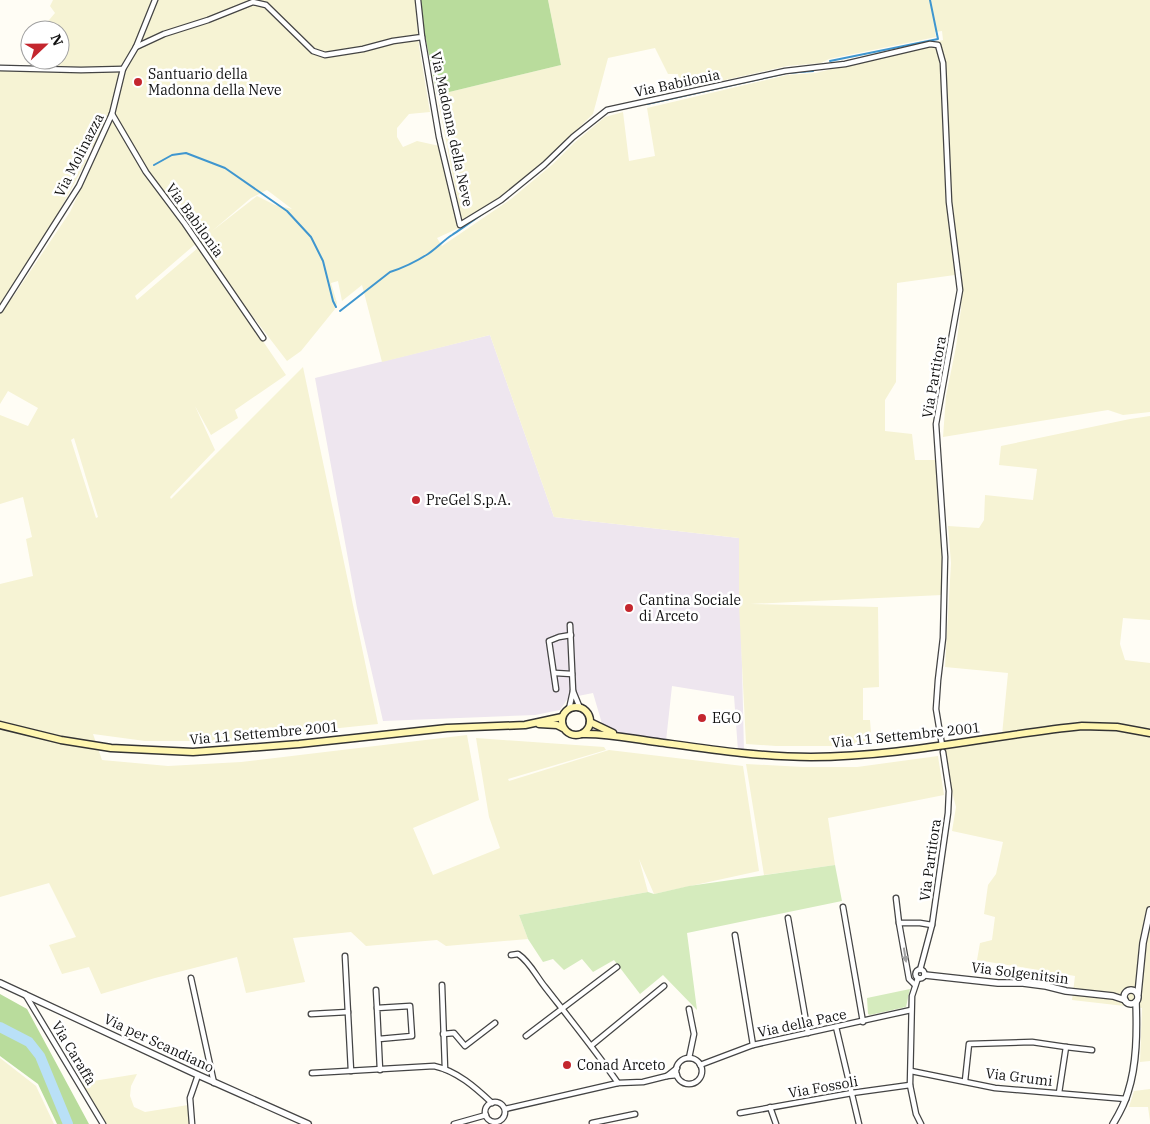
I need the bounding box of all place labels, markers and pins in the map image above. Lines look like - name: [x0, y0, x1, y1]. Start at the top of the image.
- place label: Santuario della Madonna della Neve: [148, 65, 282, 99]
- marker: Santuario della Madonna della Neve: [132, 76, 144, 88]
- place label: PreGel S.p.A.: [426, 491, 511, 509]
- marker: PreGel S.p.A.: [410, 494, 422, 506]
- place label: Cantina Sociale di Arceto: [639, 591, 741, 625]
- marker: Cantina Sociale di Arceto: [623, 602, 635, 614]
- place label: EGO: [712, 709, 741, 727]
- marker: EGO: [696, 712, 708, 724]
- place label: Conad Arceto: [577, 1056, 666, 1074]
- marker: Conad Arceto: [561, 1059, 573, 1071]

